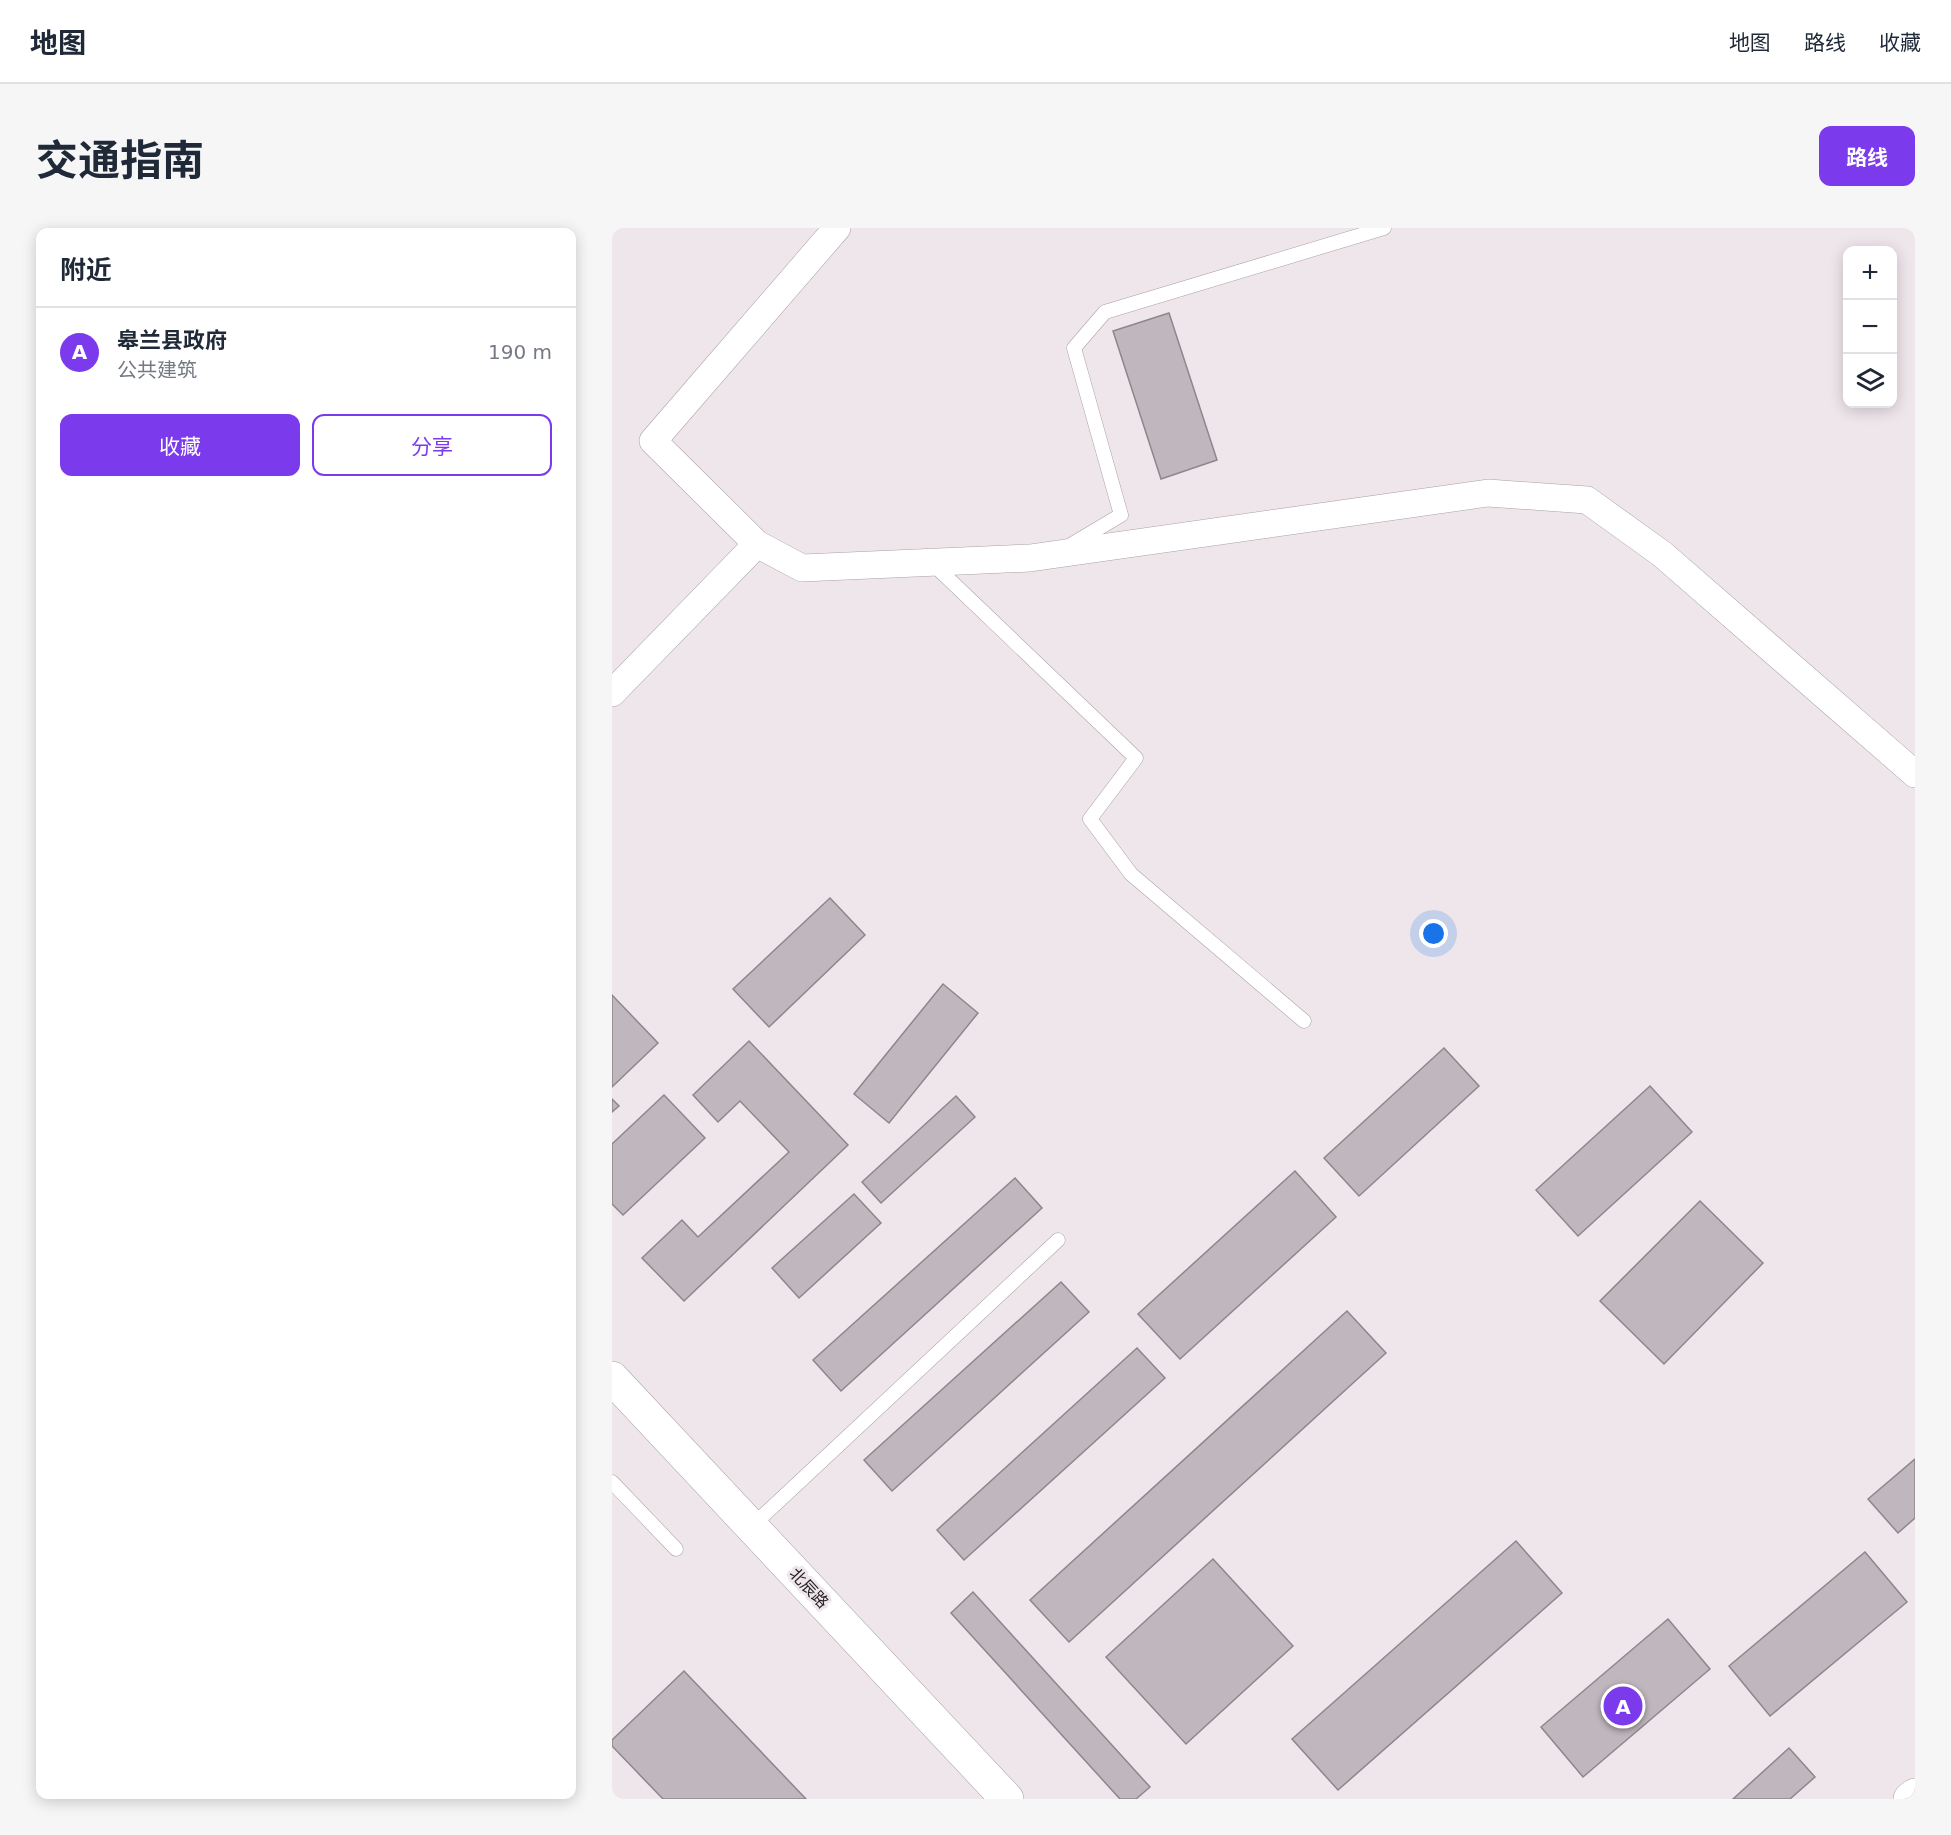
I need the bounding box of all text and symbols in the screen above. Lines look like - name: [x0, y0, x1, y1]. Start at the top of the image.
- text: 地图: [30, 27, 86, 60]
- text: 地图: [1729, 31, 1771, 55]
- text: 路线: [1804, 31, 1846, 55]
- text: 收藏: [1879, 31, 1921, 55]
- button: 路线: [1819, 126, 1915, 186]
- text: 交通指南: [36, 136, 204, 185]
- map controls: [1843, 246, 1897, 408]
- button: +: [1843, 246, 1897, 300]
- text: 附近: [60, 255, 112, 285]
- button: −: [1843, 300, 1897, 354]
- text: 皋兰县政府: [117, 328, 227, 353]
- text: A: [72, 340, 87, 364]
- text: 190 m: [488, 340, 552, 364]
- button: layers: [1843, 354, 1897, 408]
- text: 公共建筑: [117, 358, 197, 382]
- button: 收藏: [60, 414, 300, 476]
- button: 分享: [312, 414, 552, 476]
- your location: [1419, 919, 1448, 948]
- street label: 北辰路: [786, 1564, 832, 1612]
- pin: A: [1604, 1684, 1642, 1728]

